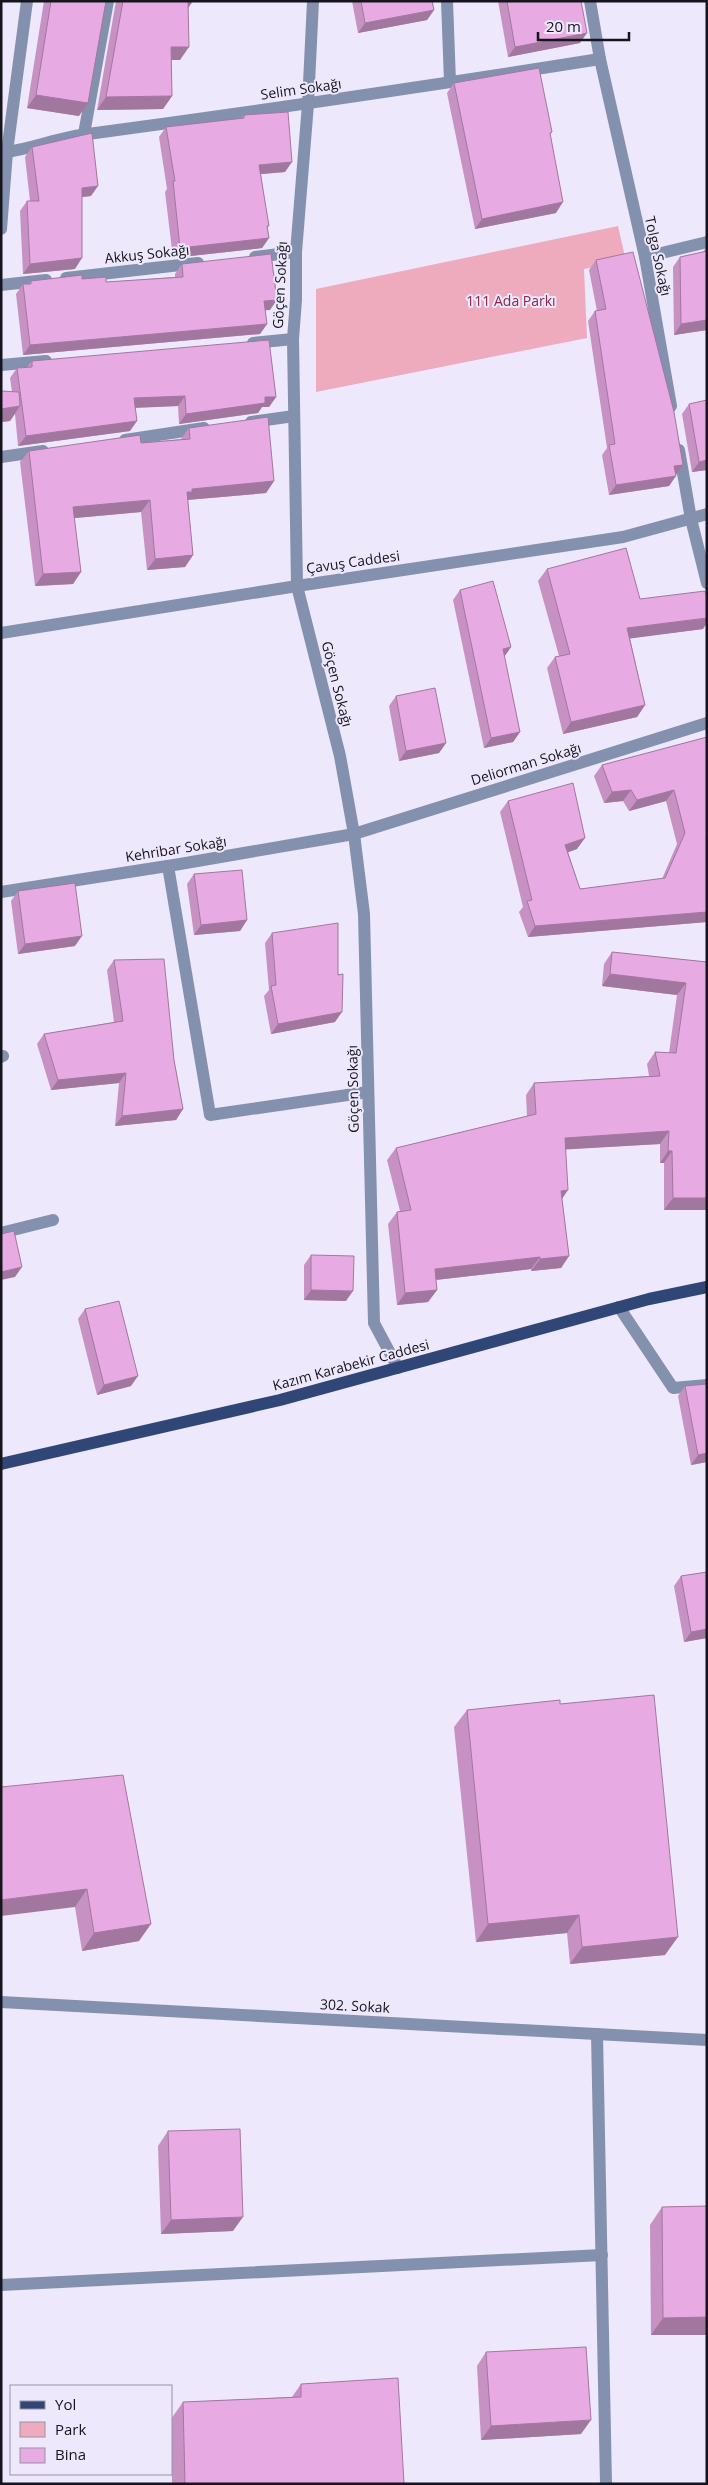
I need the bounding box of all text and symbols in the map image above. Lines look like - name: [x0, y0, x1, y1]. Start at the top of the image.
- scale bar: [538, 10, 629, 42]
- text: 20 m: [546, 16, 581, 36]
- street label: Selim Sokağı: [259, 73, 343, 104]
- street label: Tolga Sokağı: [641, 214, 676, 298]
- street label: Akkuş Sokağı: [104, 240, 190, 267]
- street label: Göçen Sokağı: [268, 241, 291, 329]
- park label: 111 Ada Parkı: [466, 291, 556, 310]
- street label: Çavuş Caddesi: [305, 546, 401, 577]
- street label: Göçen Sokağı: [318, 639, 357, 729]
- street label: Deliorman Sokağı: [468, 738, 583, 789]
- street label: Kehribar Sokağı: [124, 831, 228, 866]
- street label: Göçen Sokağı: [342, 1045, 363, 1133]
- street label: Kazım Karabekir Caddesi: [270, 1334, 431, 1395]
- street label: 302. Sokak: [320, 1994, 391, 2017]
- legend: [10, 2385, 172, 2475]
- text: Yol: [55, 2394, 76, 2414]
- text: Park: [55, 2419, 86, 2439]
- text: Bina: [55, 2444, 86, 2464]

